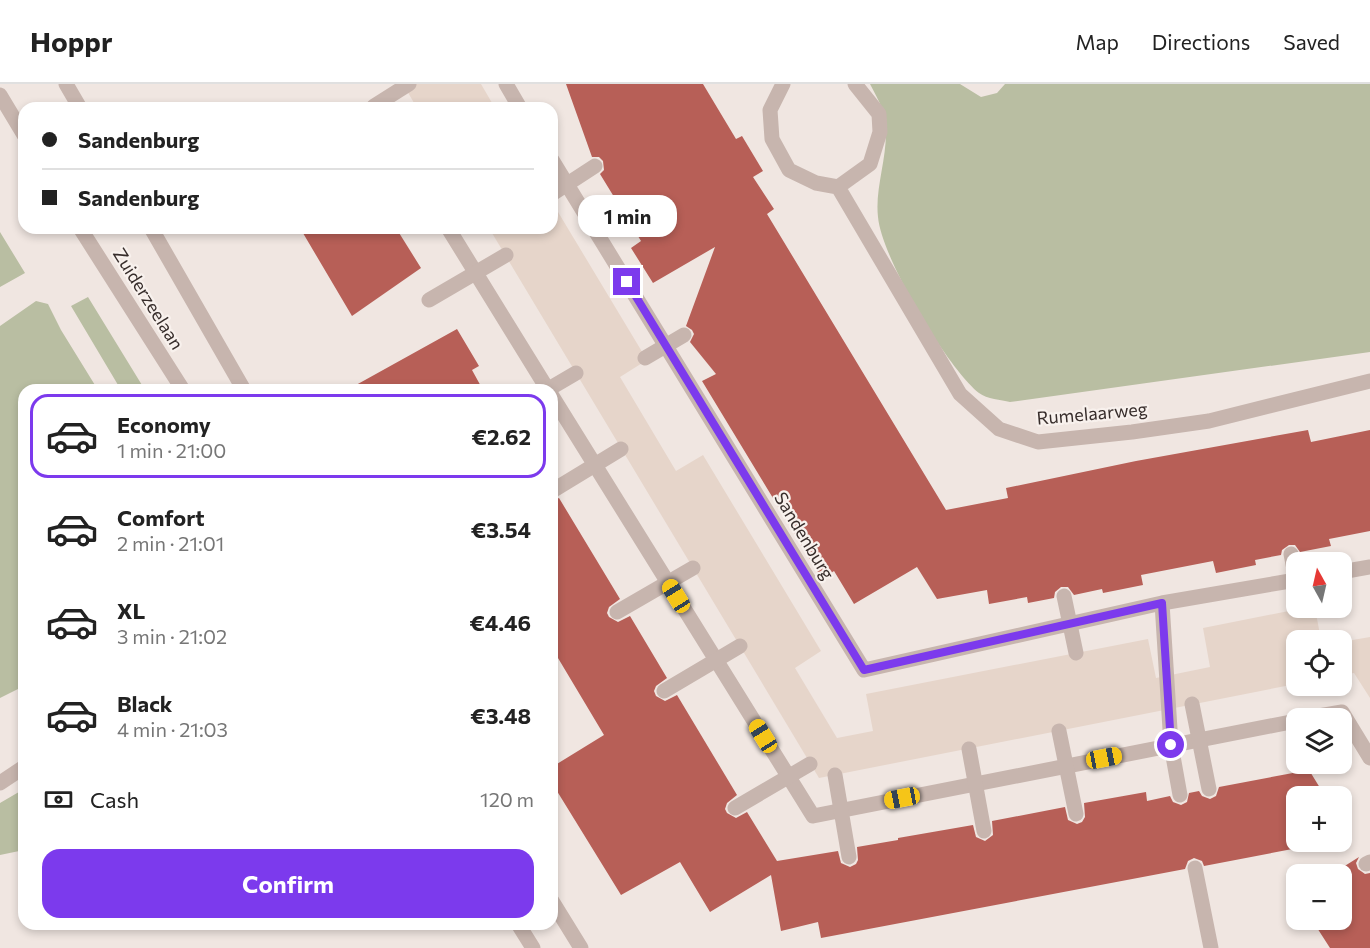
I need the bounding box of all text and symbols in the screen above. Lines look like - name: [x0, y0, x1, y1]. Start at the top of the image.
- text: Hoppr: [30, 24, 112, 58]
- text: Map: [1076, 29, 1119, 54]
- text: Directions: [1152, 29, 1250, 54]
- text: Saved: [1283, 29, 1340, 54]
- text: Sandenburg: [78, 126, 199, 153]
- text: Sandenburg: [78, 184, 199, 211]
- callout: 1 min: [578, 195, 676, 237]
- text: 1 min: [604, 204, 651, 228]
- street label: Zuiderzeelaan: [109, 244, 189, 353]
- route end: [613, 268, 640, 295]
- street label: Rumelaarweg: [1036, 397, 1148, 429]
- icon: car: [45, 409, 99, 463]
- text: Economy: [117, 411, 211, 438]
- text: €2.62: [472, 423, 531, 450]
- text: 1 min · 21:00: [117, 438, 226, 462]
- street label: Sandenburg: [770, 488, 840, 583]
- icon: car: [45, 502, 99, 556]
- text: Comfort: [117, 504, 205, 531]
- text: €3.54: [471, 516, 531, 543]
- text: 2 min · 21:01: [117, 531, 224, 555]
- north arrow: [1286, 552, 1352, 618]
- map controls: [1286, 552, 1352, 930]
- car: [659, 576, 693, 616]
- icon: car: [45, 595, 99, 649]
- text: XL: [117, 597, 145, 624]
- text: €4.46: [469, 609, 531, 636]
- text: 3 min · 21:02: [117, 624, 227, 648]
- button: locate: [1286, 630, 1352, 696]
- icon: car: [45, 688, 99, 742]
- text: Black: [117, 690, 172, 717]
- text: €3.48: [470, 702, 531, 729]
- button: layers: [1286, 708, 1352, 774]
- car: [746, 716, 780, 756]
- text: 4 min · 21:03: [117, 717, 228, 741]
- route start: [1157, 731, 1184, 758]
- car: [1085, 746, 1123, 770]
- icon: cash: [42, 783, 75, 816]
- text: Cash: [90, 786, 139, 813]
- car: [883, 786, 921, 810]
- button: +: [1286, 786, 1352, 852]
- text: 120 m: [480, 787, 534, 811]
- button: Confirm: [42, 849, 534, 918]
- button: −: [1286, 864, 1352, 930]

